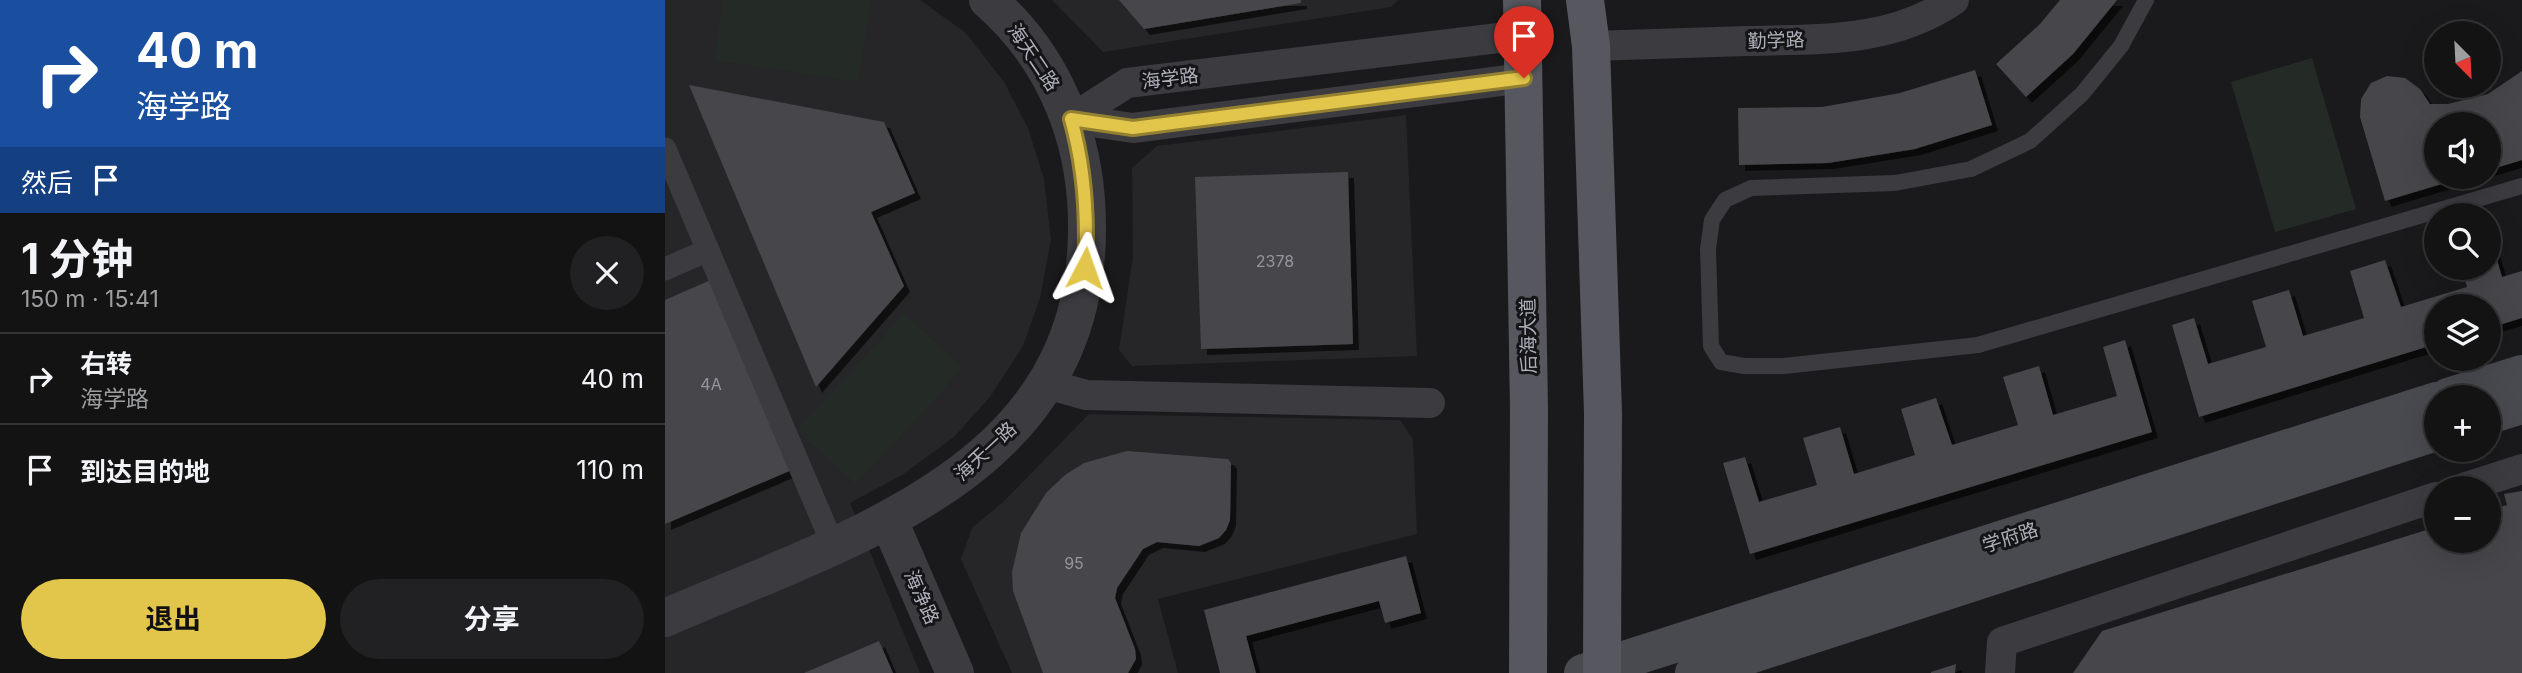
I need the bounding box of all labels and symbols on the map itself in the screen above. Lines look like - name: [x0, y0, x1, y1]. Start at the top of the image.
- pin: [1494, 6, 1554, 78]
- street label: 海天二路: [1003, 19, 1064, 95]
- north arrow: [2424, 21, 2501, 98]
- street label: 勤学路: [1747, 28, 1805, 53]
- street label: 海学路: [1140, 64, 1200, 93]
- position arrow: [1048, 231, 1122, 305]
- house number: 2378: [1256, 251, 1294, 271]
- street label: 后海大道: [1516, 298, 1541, 374]
- house number: 4A: [700, 374, 722, 394]
- street label: 海天一路: [950, 417, 1021, 486]
- street label: 学府路: [1979, 518, 2041, 557]
- house number: 95: [1064, 553, 1084, 573]
- street label: 海净路: [899, 566, 944, 628]

